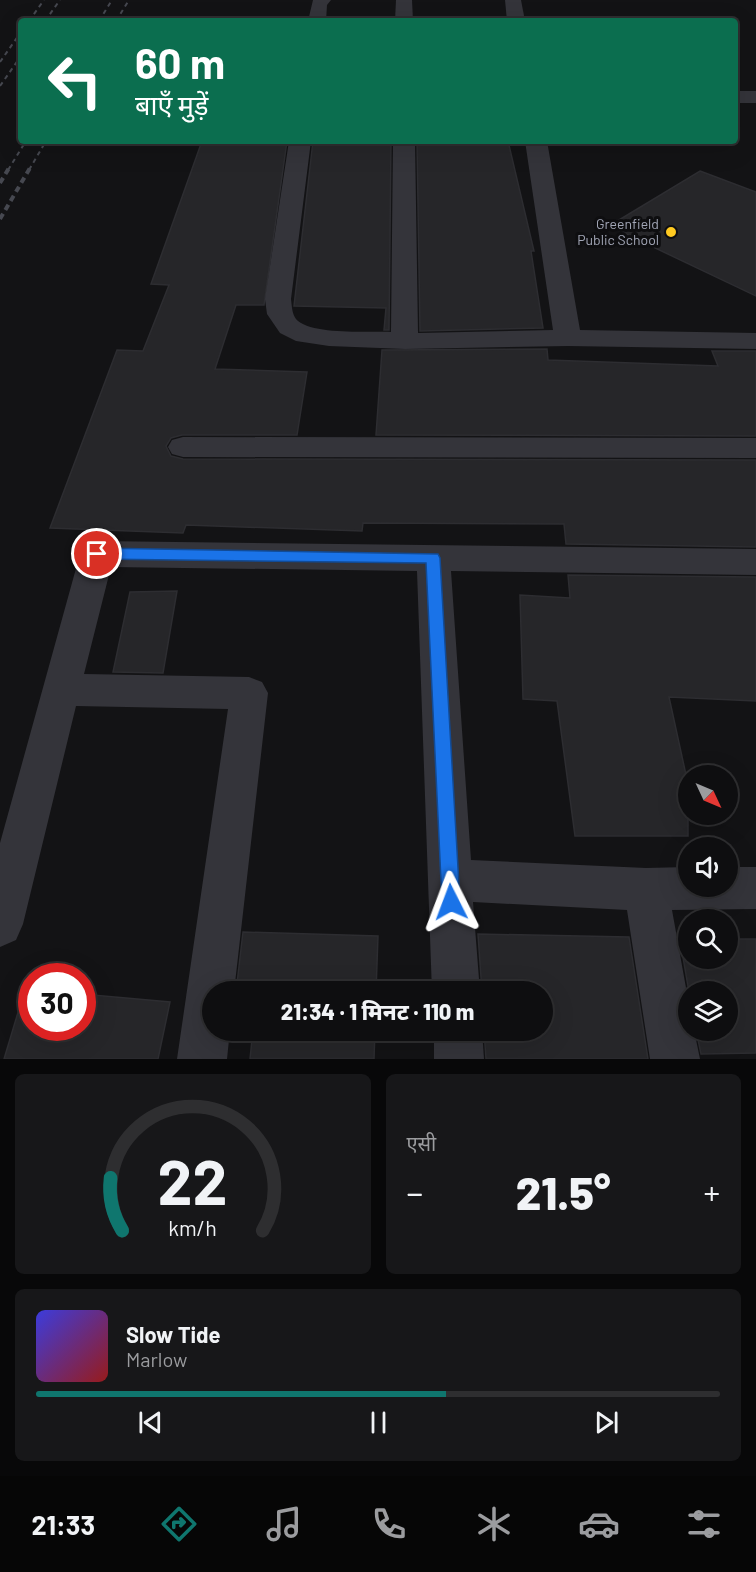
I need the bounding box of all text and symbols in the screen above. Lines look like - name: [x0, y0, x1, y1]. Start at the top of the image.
- text: 60 m: [135, 37, 225, 87]
- icon: left: [36, 42, 114, 120]
- text: बाएँ मुड़ें: [135, 88, 208, 120]
- place label: Greenfield Public School: [577, 215, 659, 248]
- marker: Greenfield Public School: [664, 225, 678, 239]
- pin: [71, 528, 122, 579]
- icon: arrive: [80, 537, 113, 570]
- north arrow: [678, 765, 738, 825]
- map controls: [678, 765, 738, 1041]
- button: sound: [678, 837, 738, 897]
- position arrow: [419, 870, 483, 934]
- button: search: [678, 909, 738, 969]
- speed limit sign: 30: [18, 963, 96, 1041]
- button: layers: [678, 981, 738, 1041]
- text: 21:34 · 1 मिनट · 110 m: [281, 998, 474, 1024]
- text: एसी: [407, 1131, 436, 1155]
- text: 22: [158, 1143, 228, 1217]
- text: 21.5°: [516, 1165, 611, 1219]
- text: −: [407, 1172, 423, 1212]
- text: +: [704, 1172, 720, 1212]
- text: km/h: [168, 1215, 217, 1240]
- text: Slow Tide: [126, 1321, 221, 1347]
- text: Marlow: [126, 1347, 187, 1371]
- icon: previous: [134, 1406, 167, 1439]
- icon: pause: [362, 1406, 395, 1439]
- icon: next: [590, 1406, 623, 1439]
- icon: directions: [158, 1503, 200, 1545]
- icon: music: [263, 1503, 305, 1545]
- icon: phone: [368, 1503, 410, 1545]
- icon: climate: [473, 1503, 515, 1545]
- icon: car: [578, 1503, 620, 1545]
- icon: filters: [683, 1503, 725, 1545]
- text: 21:33: [31, 1508, 95, 1540]

